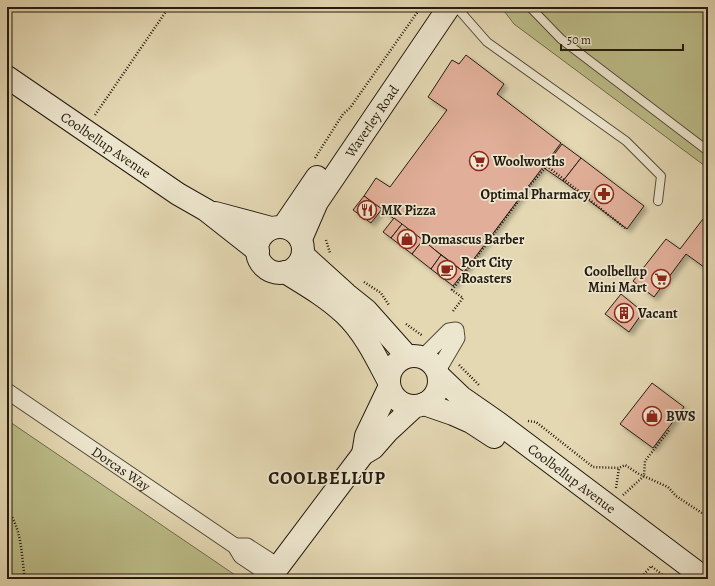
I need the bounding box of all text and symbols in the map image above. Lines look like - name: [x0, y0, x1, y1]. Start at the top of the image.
- scale bar: [561, 26, 683, 52]
- text: 50 m: [567, 32, 591, 48]
- street label: Waverley Road: [340, 81, 404, 162]
- street label: Coolbellup Avenue: [57, 108, 155, 183]
- supermarket icon: Woolworths: [468, 150, 490, 172]
- place label: Woolworths: [492, 152, 565, 171]
- pharmacy icon: Optimal Pharmacy: [593, 183, 615, 205]
- place label: Optimal Pharmacy: [480, 185, 590, 204]
- restaurant icon: MK Pizza: [356, 199, 378, 221]
- place label: MK Pizza: [381, 201, 436, 220]
- shop icon: Domascus Barber: [396, 228, 418, 250]
- place label: Domascus Barber: [421, 230, 525, 249]
- place label: Port City Roasters: [461, 253, 513, 288]
- cafe icon: Port City Roasters: [436, 259, 458, 281]
- place label: Coolbellup Mini Mart: [584, 262, 647, 297]
- supermarket icon: Coolbellup Mini Mart: [650, 268, 672, 290]
- building icon: Vacant: [613, 302, 635, 324]
- place label: Vacant: [637, 304, 678, 323]
- shop icon: BWS: [641, 405, 663, 427]
- place label: BWS: [666, 407, 696, 426]
- street label: Coolbellup Avenue: [524, 439, 620, 518]
- street label: Dorcas Way: [88, 442, 155, 496]
- district label: COOLBELLUP: [268, 466, 386, 490]

